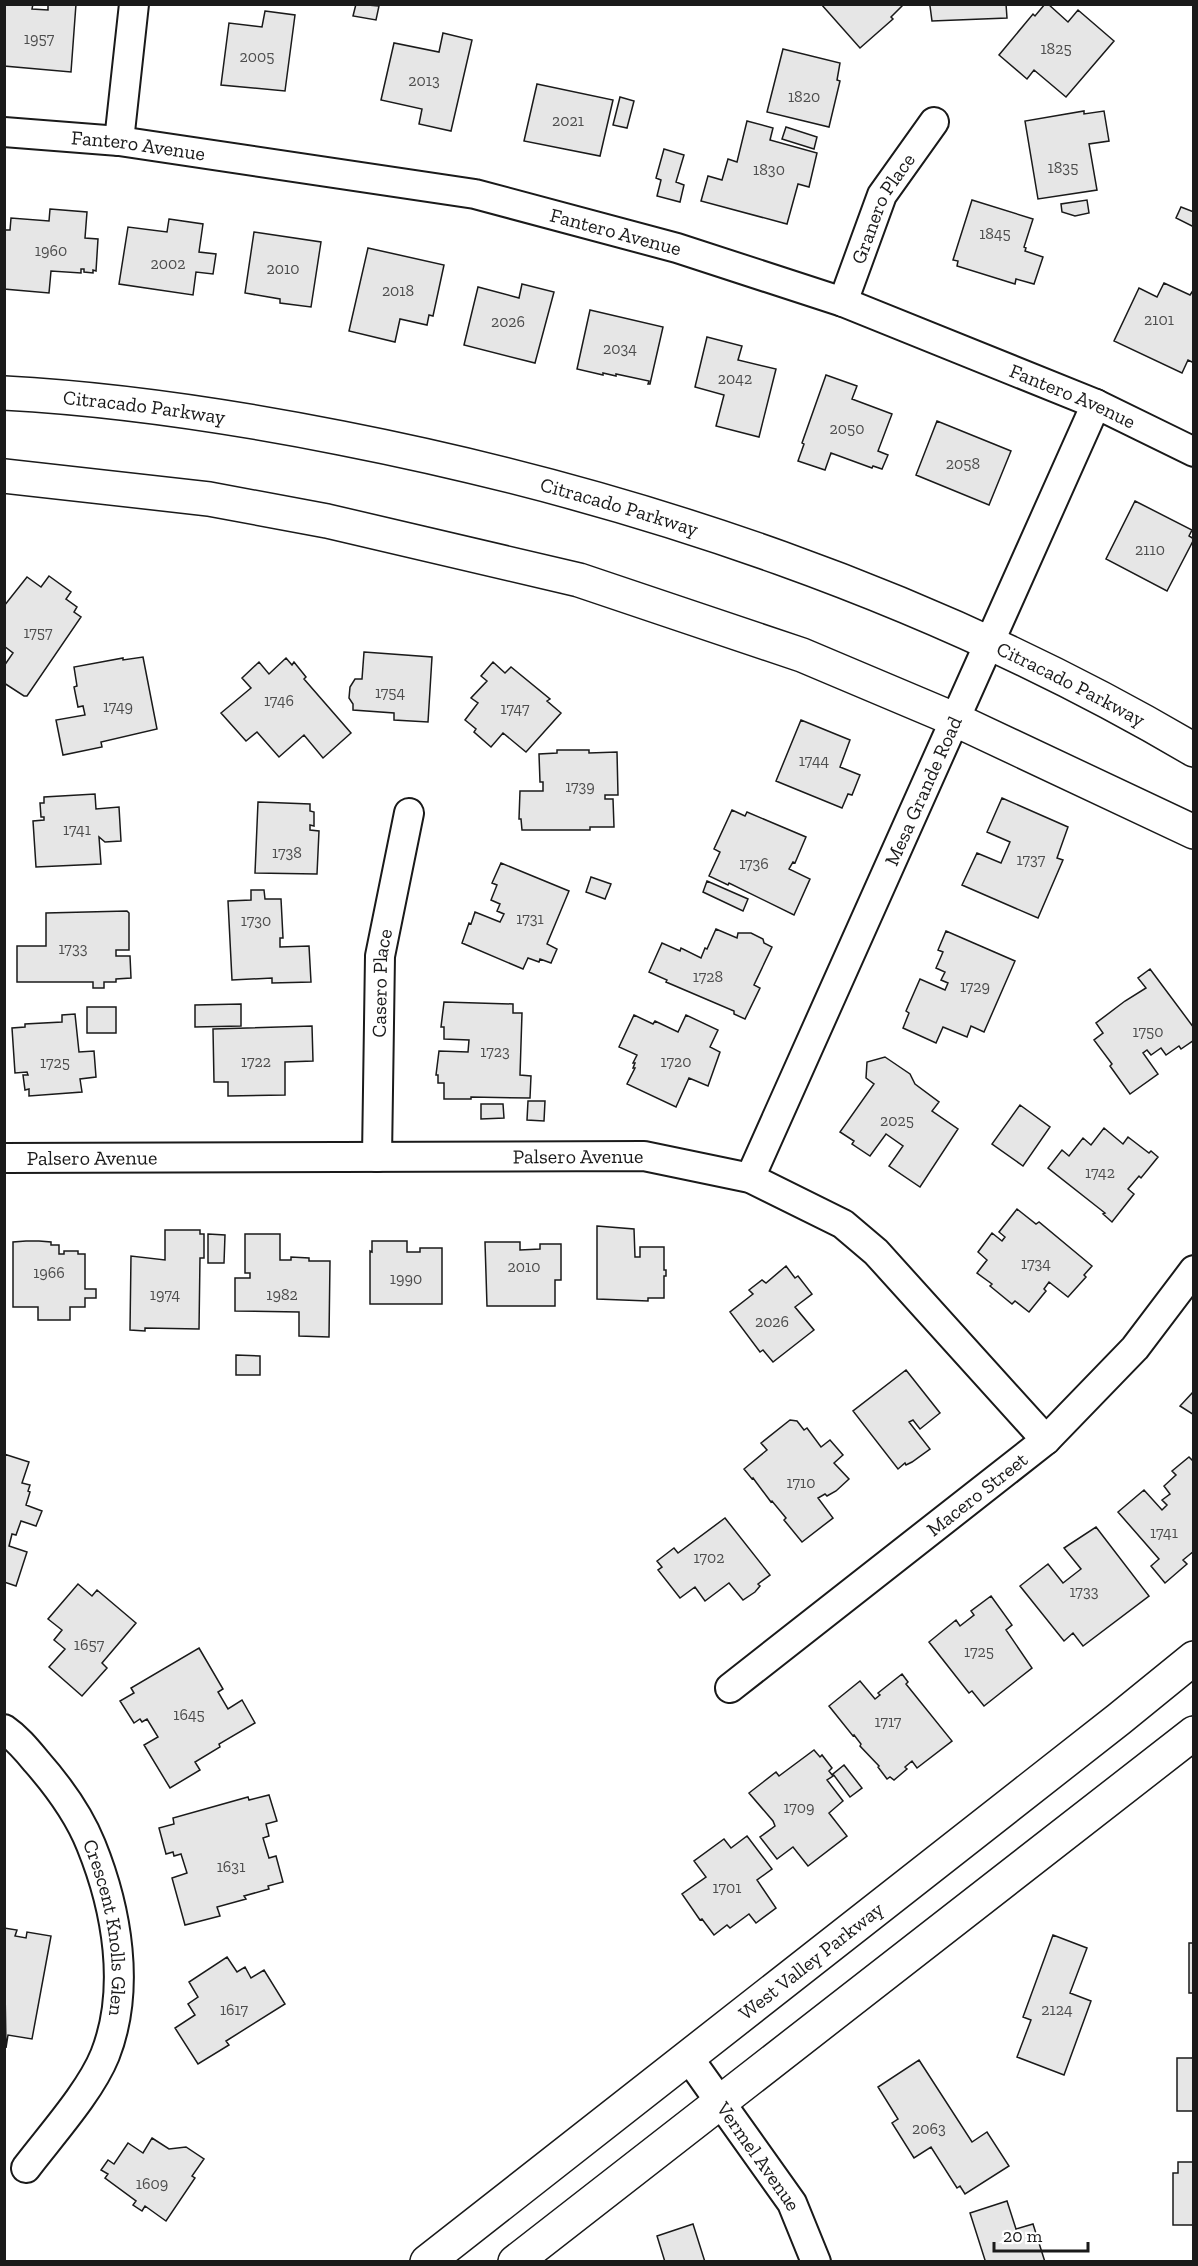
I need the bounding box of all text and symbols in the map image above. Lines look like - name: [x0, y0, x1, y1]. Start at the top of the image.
- house number: 1957: [24, 29, 55, 48]
- house number: 1825: [1040, 39, 1072, 58]
- house number: 2005: [240, 47, 274, 66]
- house number: 2013: [408, 71, 440, 90]
- house number: 1820: [788, 87, 820, 106]
- house number: 2021: [552, 111, 584, 130]
- street label: Fantero Avenue: [70, 125, 207, 166]
- street label: Granero Place: [846, 148, 920, 267]
- house number: 1835: [1048, 158, 1078, 177]
- house number: 1830: [753, 160, 785, 179]
- street label: Fantero Avenue: [548, 203, 684, 261]
- house number: 1845: [979, 224, 1011, 243]
- house number: 1960: [35, 241, 67, 260]
- house number: 2002: [151, 254, 185, 273]
- house number: 2010: [267, 259, 299, 278]
- house number: 2018: [382, 281, 414, 300]
- house number: 2101: [1144, 310, 1174, 329]
- house number: 2026: [491, 312, 525, 331]
- house number: 2034: [603, 339, 637, 358]
- street label: Fantero Avenue: [1006, 358, 1140, 434]
- house number: 2042: [718, 369, 752, 388]
- street label: Citracado Parkway: [62, 385, 228, 429]
- house number: 2050: [830, 419, 864, 438]
- house number: 2058: [946, 454, 980, 473]
- street label: Citracado Parkway: [538, 472, 702, 541]
- house number: 2110: [1135, 540, 1165, 559]
- house number: 1757: [23, 623, 53, 642]
- street label: Citracado Parkway: [993, 636, 1150, 732]
- house number: 1754: [375, 683, 405, 702]
- house number: 1746: [264, 691, 294, 710]
- house number: 1749: [103, 697, 133, 716]
- house number: 1747: [501, 699, 530, 718]
- street label: Mesa Grande Road: [879, 713, 967, 869]
- house number: 1744: [799, 751, 830, 770]
- house number: 1739: [565, 777, 595, 796]
- house number: 1741: [63, 820, 91, 839]
- house number: 1738: [272, 843, 302, 862]
- house number: 1737: [1017, 850, 1046, 869]
- house number: 1736: [739, 854, 769, 873]
- house number: 1731: [516, 909, 544, 928]
- house number: 1730: [241, 911, 271, 930]
- street label: Casero Place: [367, 927, 397, 1038]
- house number: 1733: [58, 939, 88, 958]
- house number: 1728: [693, 967, 723, 986]
- house number: 1729: [960, 977, 990, 996]
- house number: 1750: [1133, 1022, 1163, 1041]
- house number: 1723: [480, 1042, 510, 1061]
- house number: 1722: [241, 1052, 271, 1071]
- house number: 1720: [661, 1052, 691, 1071]
- house number: 1725: [40, 1053, 70, 1072]
- house number: 2025: [880, 1111, 914, 1130]
- street label: Palsero Avenue: [513, 1144, 643, 1168]
- street label: Palsero Avenue: [27, 1146, 157, 1170]
- house number: 1742: [1085, 1163, 1115, 1182]
- house number: 1734: [1021, 1254, 1051, 1273]
- house number: 2010: [508, 1257, 540, 1276]
- house number: 1966: [33, 1263, 65, 1282]
- house number: 1990: [390, 1269, 422, 1288]
- house number: 1974: [150, 1285, 181, 1304]
- house number: 1982: [266, 1285, 298, 1304]
- house number: 2026: [755, 1312, 789, 1331]
- street label: Macero Street: [922, 1447, 1033, 1541]
- house number: 1710: [787, 1473, 815, 1492]
- house number: 1741: [1150, 1523, 1178, 1542]
- house number: 1702: [694, 1548, 724, 1567]
- house number: 1733: [1069, 1582, 1099, 1601]
- house number: 1657: [74, 1635, 105, 1654]
- house number: 1725: [964, 1642, 994, 1661]
- house number: 1645: [173, 1705, 205, 1724]
- house number: 1717: [875, 1712, 902, 1731]
- house number: 1709: [783, 1798, 815, 1817]
- street label: Crescent Knolls Glen: [78, 1836, 131, 2018]
- house number: 1631: [217, 1857, 245, 1876]
- house number: 1701: [713, 1878, 741, 1897]
- street label: West Valley Parkway: [734, 1896, 889, 2025]
- house number: 1617: [220, 2000, 248, 2019]
- house number: 2124: [1041, 2000, 1073, 2019]
- street label: Vermel Avenue: [711, 2096, 806, 2214]
- house number: 2063: [912, 2119, 946, 2138]
- house number: 1609: [136, 2174, 168, 2193]
- scale bar: [994, 2215, 1088, 2253]
- text: 20 m: [1003, 2225, 1043, 2247]

